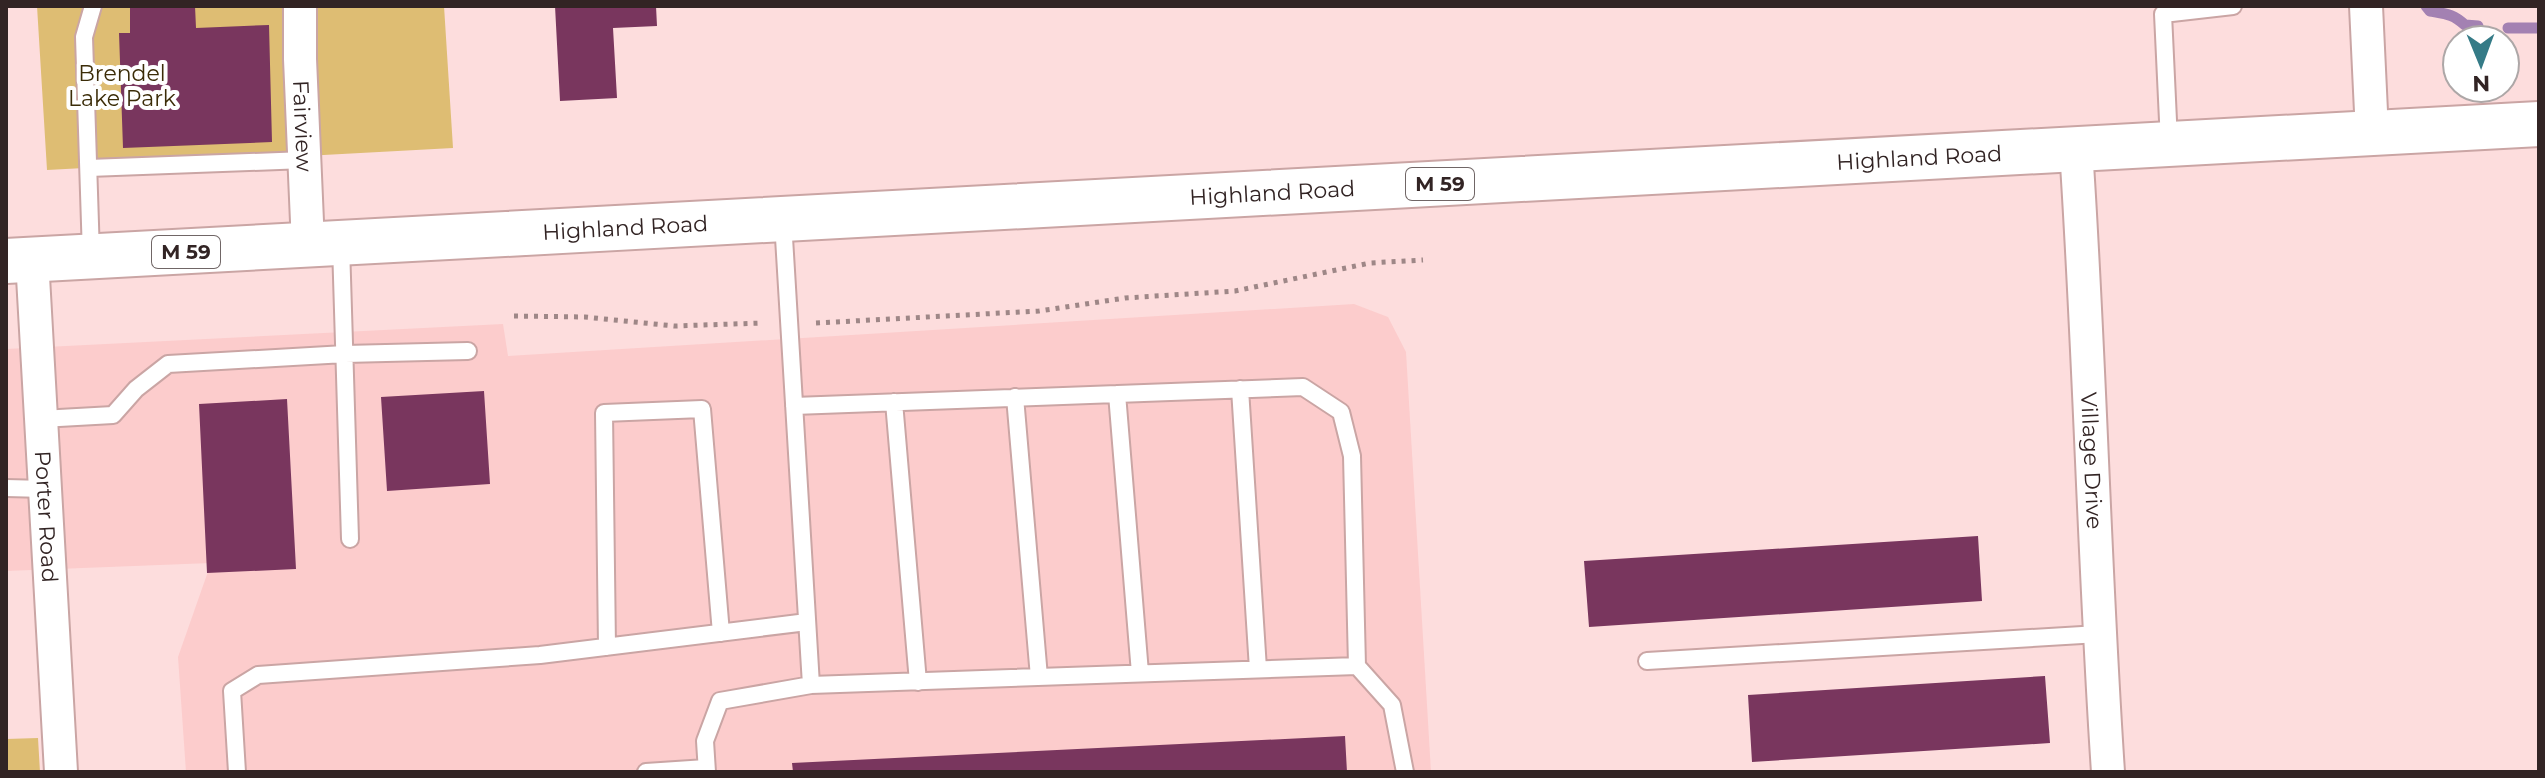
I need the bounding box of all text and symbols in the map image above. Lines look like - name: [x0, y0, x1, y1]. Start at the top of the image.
- north arrow: [2441, 24, 2521, 104]
- park label: Brendel Lake Park: [68, 60, 177, 112]
- text: N: [2472, 70, 2490, 97]
- street label: Fairview: [287, 80, 318, 173]
- street label: Highland Road: [1836, 140, 2003, 176]
- road number: M 59: [1406, 168, 1474, 200]
- street label: Highland Road: [1189, 175, 1356, 211]
- street label: Highland Road: [542, 210, 709, 246]
- road number: M 59: [152, 236, 220, 268]
- street label: Village Drive: [2075, 391, 2108, 530]
- street label: Porter Road: [29, 450, 63, 583]

